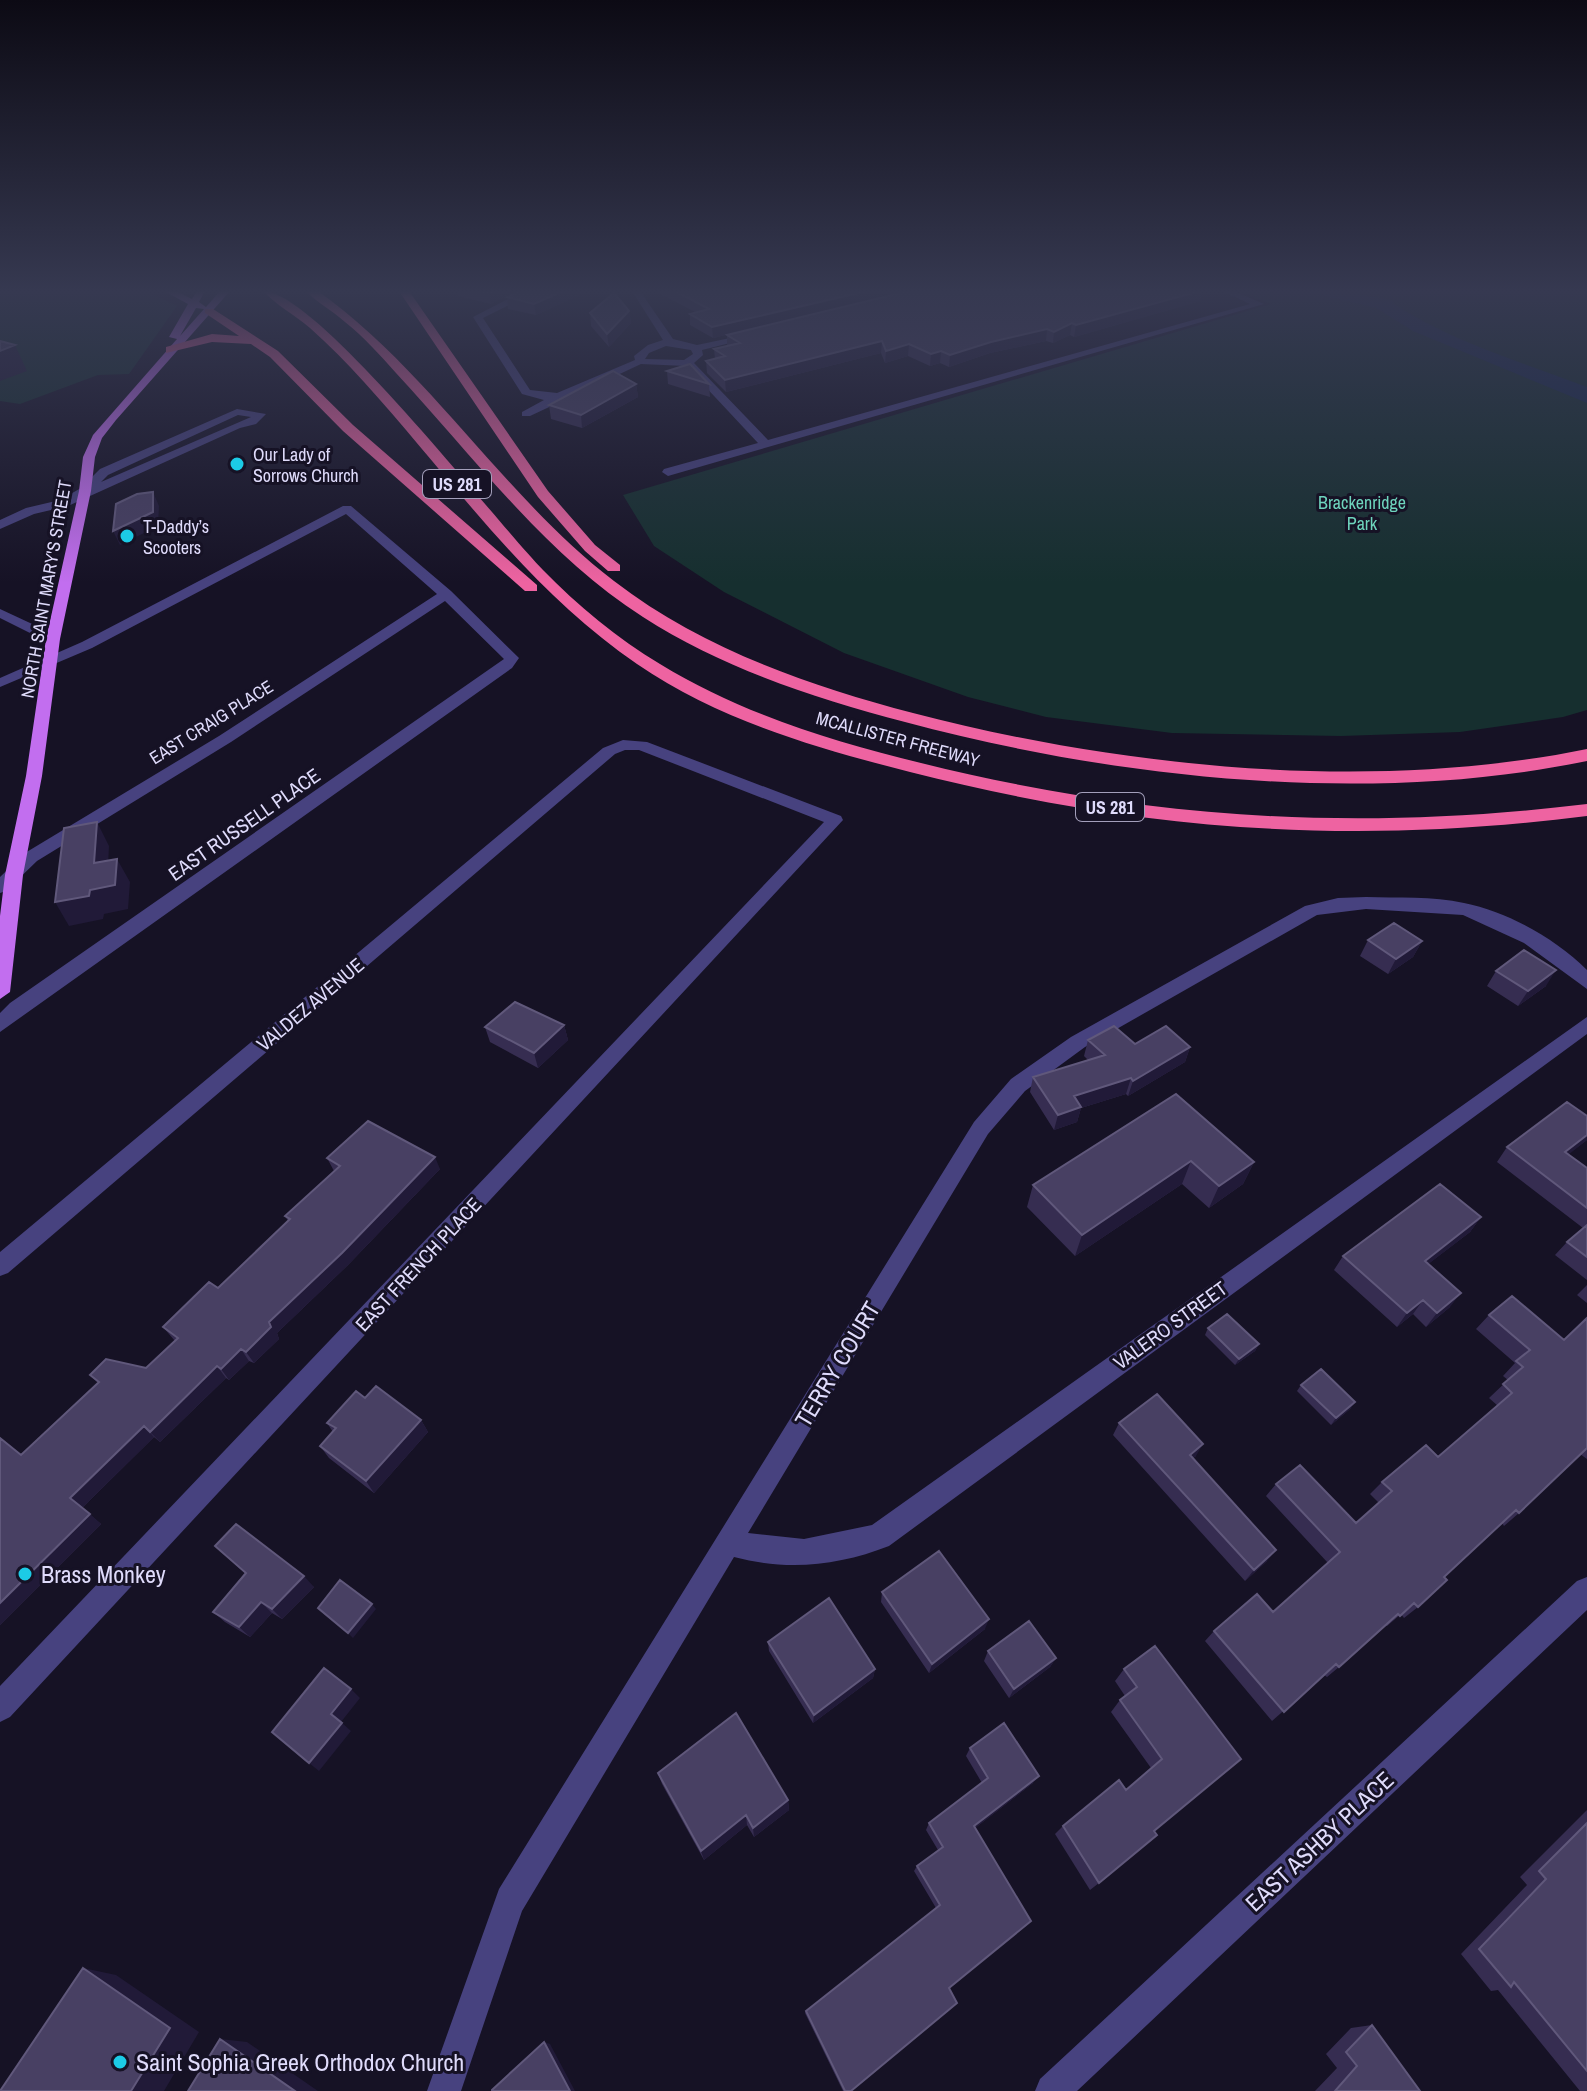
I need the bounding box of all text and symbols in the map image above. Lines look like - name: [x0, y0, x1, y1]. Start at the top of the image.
- place label: Our Lady of Sorrows Church: [253, 442, 359, 488]
- marker: Our Lady of Sorrows Church: [228, 455, 246, 473]
- road number: US 281: [423, 470, 491, 498]
- street label: NORTH SAINT MARY'S STREET: [14, 478, 78, 700]
- park label: Brackenridge Park: [1318, 490, 1406, 536]
- place label: T-Daddy’s Scooters: [143, 514, 209, 560]
- marker: T-Daddy’s Scooters: [118, 527, 136, 545]
- street label: EAST CRAIG PLACE: [144, 674, 278, 770]
- street label: MCALLISTER FREEWAY: [814, 705, 983, 773]
- street label: EAST RUSSELL PLACE: [163, 761, 325, 887]
- road number: US 281: [1076, 793, 1144, 821]
- street label: VALDEZ AVENUE: [251, 951, 369, 1057]
- street label: EAST FRENCH PLACE: [349, 1191, 487, 1337]
- street label: VALERO STREET: [1108, 1275, 1232, 1375]
- street label: TERRY COURT: [787, 1295, 887, 1433]
- place label: Brass Monkey: [41, 1558, 166, 1590]
- marker: Brass Monkey: [16, 1565, 34, 1583]
- street label: EAST ASHBY PLACE: [1238, 1764, 1400, 1918]
- place label: Saint Sophia Greek Orthodox Church: [136, 2046, 464, 2078]
- marker: Saint Sophia Greek Orthodox Church: [111, 2053, 129, 2071]

